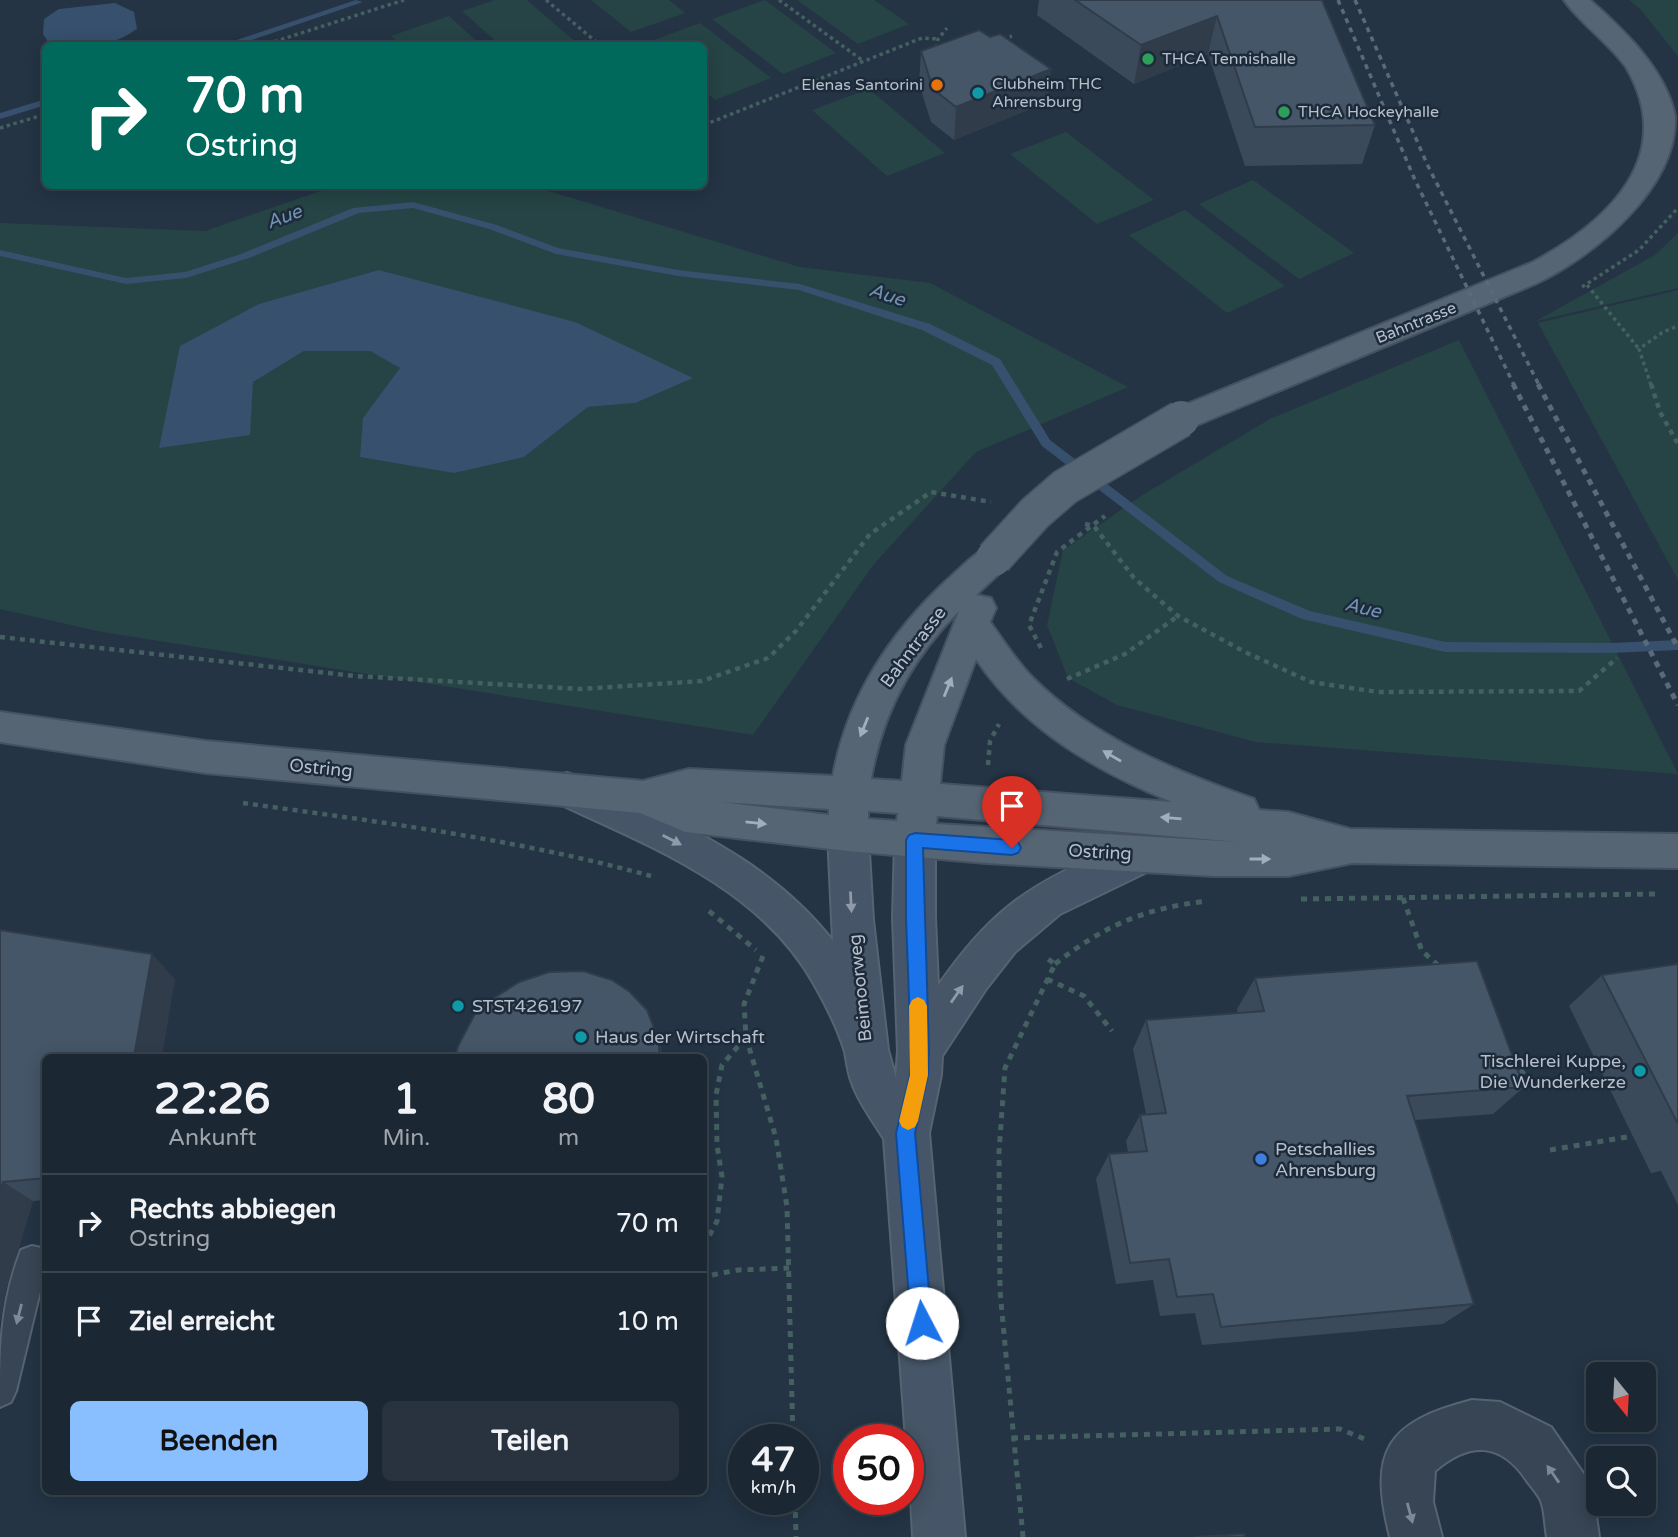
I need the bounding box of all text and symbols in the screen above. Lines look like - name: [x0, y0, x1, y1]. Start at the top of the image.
- place label: THCA Tennishalle: [1162, 49, 1296, 69]
- marker: THCA Tennishalle: [1140, 51, 1156, 67]
- text: 70 m: [185, 67, 304, 126]
- icon: right: [70, 70, 161, 161]
- place label: Clubheim THC Ahrensburg: [992, 74, 1102, 112]
- place label: Elenas Santorini: [801, 75, 923, 95]
- marker: Elenas Santorini: [929, 77, 945, 93]
- marker: Clubheim THC Ahrensburg: [970, 85, 986, 101]
- place label: THCA Hockeyhalle: [1298, 102, 1439, 122]
- marker: THCA Hockeyhalle: [1276, 104, 1292, 120]
- text: Ostring: [185, 127, 298, 165]
- water label: Aue: [263, 200, 306, 234]
- water label: Aue: [866, 279, 909, 311]
- street label: Bahntrasse: [1373, 298, 1459, 348]
- water label: Aue: [1343, 593, 1384, 623]
- street label: Bahntrasse: [875, 602, 951, 692]
- one-way arrow: [942, 677, 953, 698]
- one-way arrow: [858, 717, 870, 737]
- one-way arrow: [1102, 750, 1121, 762]
- street label: Ostring: [288, 754, 354, 782]
- pin: [982, 776, 1042, 848]
- icon: arrive: [993, 787, 1031, 825]
- one-way arrow: [1160, 813, 1182, 824]
- one-way arrow: [745, 817, 767, 828]
- one-way arrow: [662, 834, 682, 846]
- street label: Ostring: [1068, 839, 1132, 865]
- one-way arrow: [1249, 853, 1271, 865]
- one-way arrow: [846, 892, 857, 914]
- street label: Beimoorweg: [843, 933, 877, 1043]
- one-way arrow: [950, 985, 964, 1003]
- place label: STST426197: [472, 995, 583, 1017]
- marker: STST426197: [450, 998, 466, 1014]
- place label: Haus der Wirtschaft: [595, 1026, 765, 1048]
- marker: Haus der Wirtschaft: [573, 1029, 589, 1045]
- place label: Tischlerei Kuppe, Die Wunderkerze: [1480, 1050, 1626, 1093]
- marker: Tischlerei Kuppe, Die Wunderkerze: [1632, 1063, 1648, 1079]
- text: 22:26: [154, 1074, 270, 1125]
- text: 1: [393, 1074, 420, 1125]
- text: 80: [542, 1074, 595, 1125]
- text: Ankunft: [168, 1124, 257, 1152]
- text: Min.: [382, 1124, 430, 1152]
- text: m: [558, 1124, 579, 1152]
- place label: Petschallies Ahrensburg: [1275, 1138, 1376, 1181]
- marker: Petschallies Ahrensburg: [1253, 1151, 1269, 1167]
- text: Rechts abbiegen: [129, 1194, 336, 1225]
- icon: right: [70, 1204, 108, 1242]
- text: 70 m: [616, 1208, 679, 1239]
- text: Ostring: [129, 1225, 210, 1253]
- position arrow: [885, 1286, 959, 1360]
- icon: arrive: [70, 1302, 108, 1340]
- one-way arrow: [13, 1303, 24, 1325]
- text: Ziel erreicht: [129, 1306, 275, 1337]
- text: 10 m: [616, 1306, 679, 1337]
- north arrow: [1586, 1362, 1656, 1432]
- map controls: [1586, 1362, 1656, 1516]
- button: Beenden: [70, 1401, 368, 1481]
- button: Teilen: [382, 1401, 679, 1481]
- speed limit sign: 50: [833, 1424, 924, 1515]
- text: 47: [752, 1439, 795, 1481]
- button: search: [1586, 1446, 1656, 1516]
- one-way arrow: [1546, 1465, 1560, 1483]
- text: km/h: [751, 1476, 796, 1498]
- one-way arrow: [1405, 1502, 1416, 1524]

